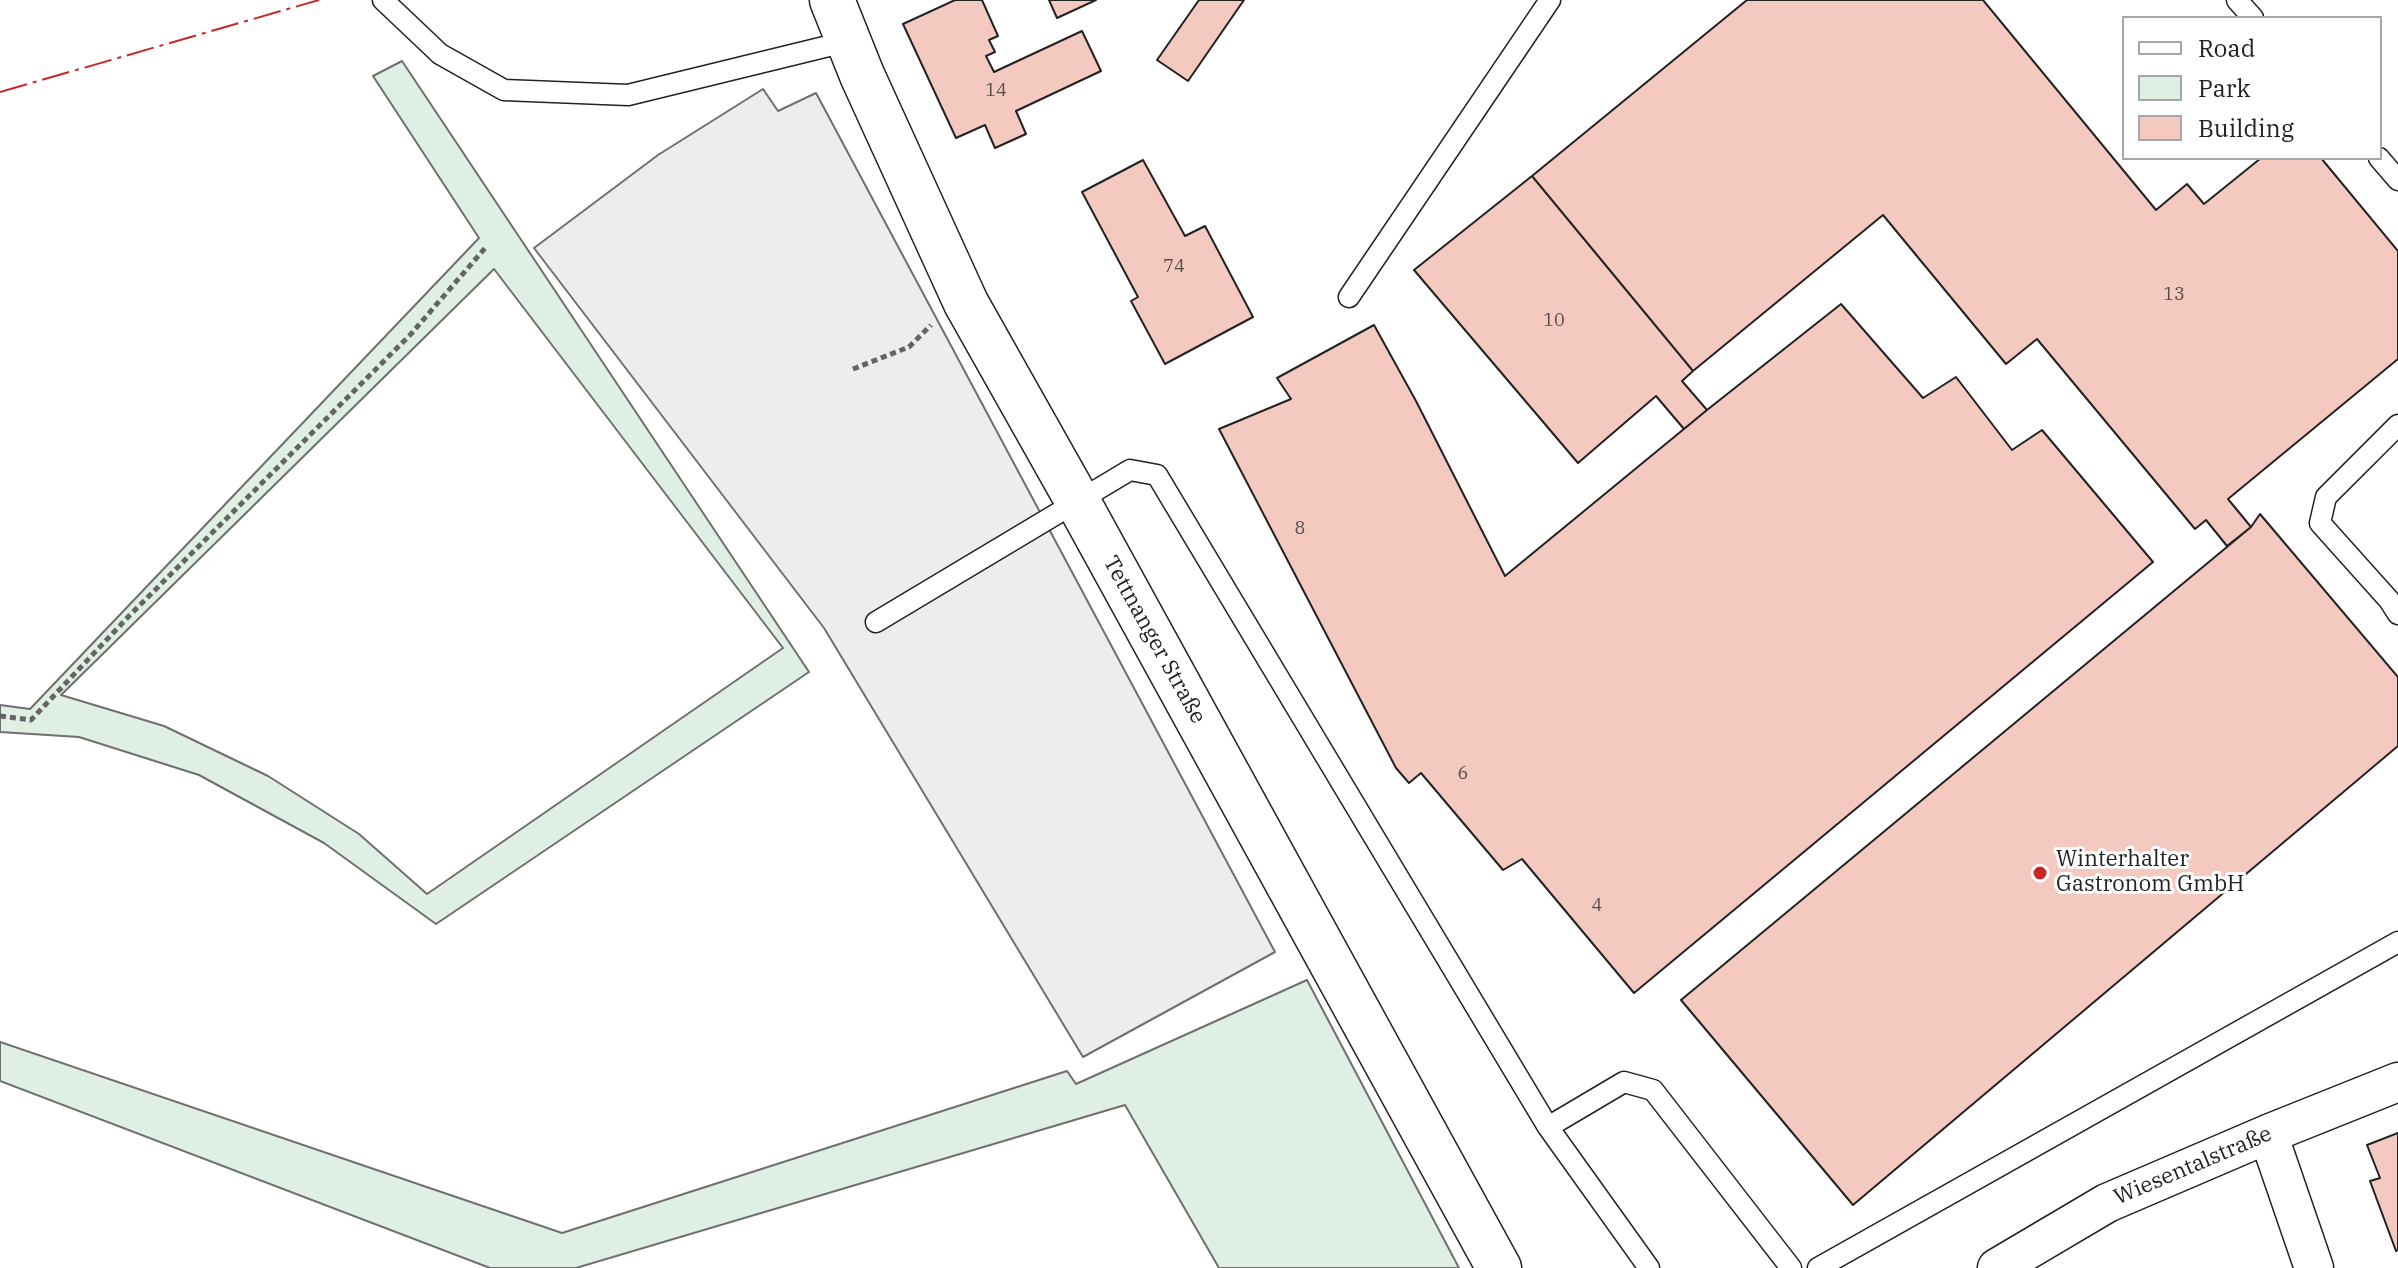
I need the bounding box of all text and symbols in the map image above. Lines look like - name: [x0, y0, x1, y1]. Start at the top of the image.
- legend: [2122, 16, 2382, 160]
- text: Road: [2198, 32, 2255, 64]
- text: Park: [2198, 72, 2250, 104]
- house number: 14: [985, 80, 1007, 102]
- text: Building: [2198, 112, 2294, 144]
- house number: 74: [1163, 256, 1185, 278]
- house number: 13: [2163, 284, 2185, 306]
- house number: 10: [1543, 310, 1565, 332]
- house number: 8: [1295, 518, 1305, 540]
- street label: Tettnanger Straße: [1097, 552, 1211, 728]
- house number: 6: [1458, 763, 1468, 785]
- place label: Winterhalter Gastronom GmbH: [2056, 847, 2244, 898]
- marker: Winterhalter Gastronom GmbH: [2031, 864, 2049, 882]
- house number: 4: [1592, 895, 1602, 917]
- street label: Wiesentalstraße: [2110, 1121, 2276, 1211]

